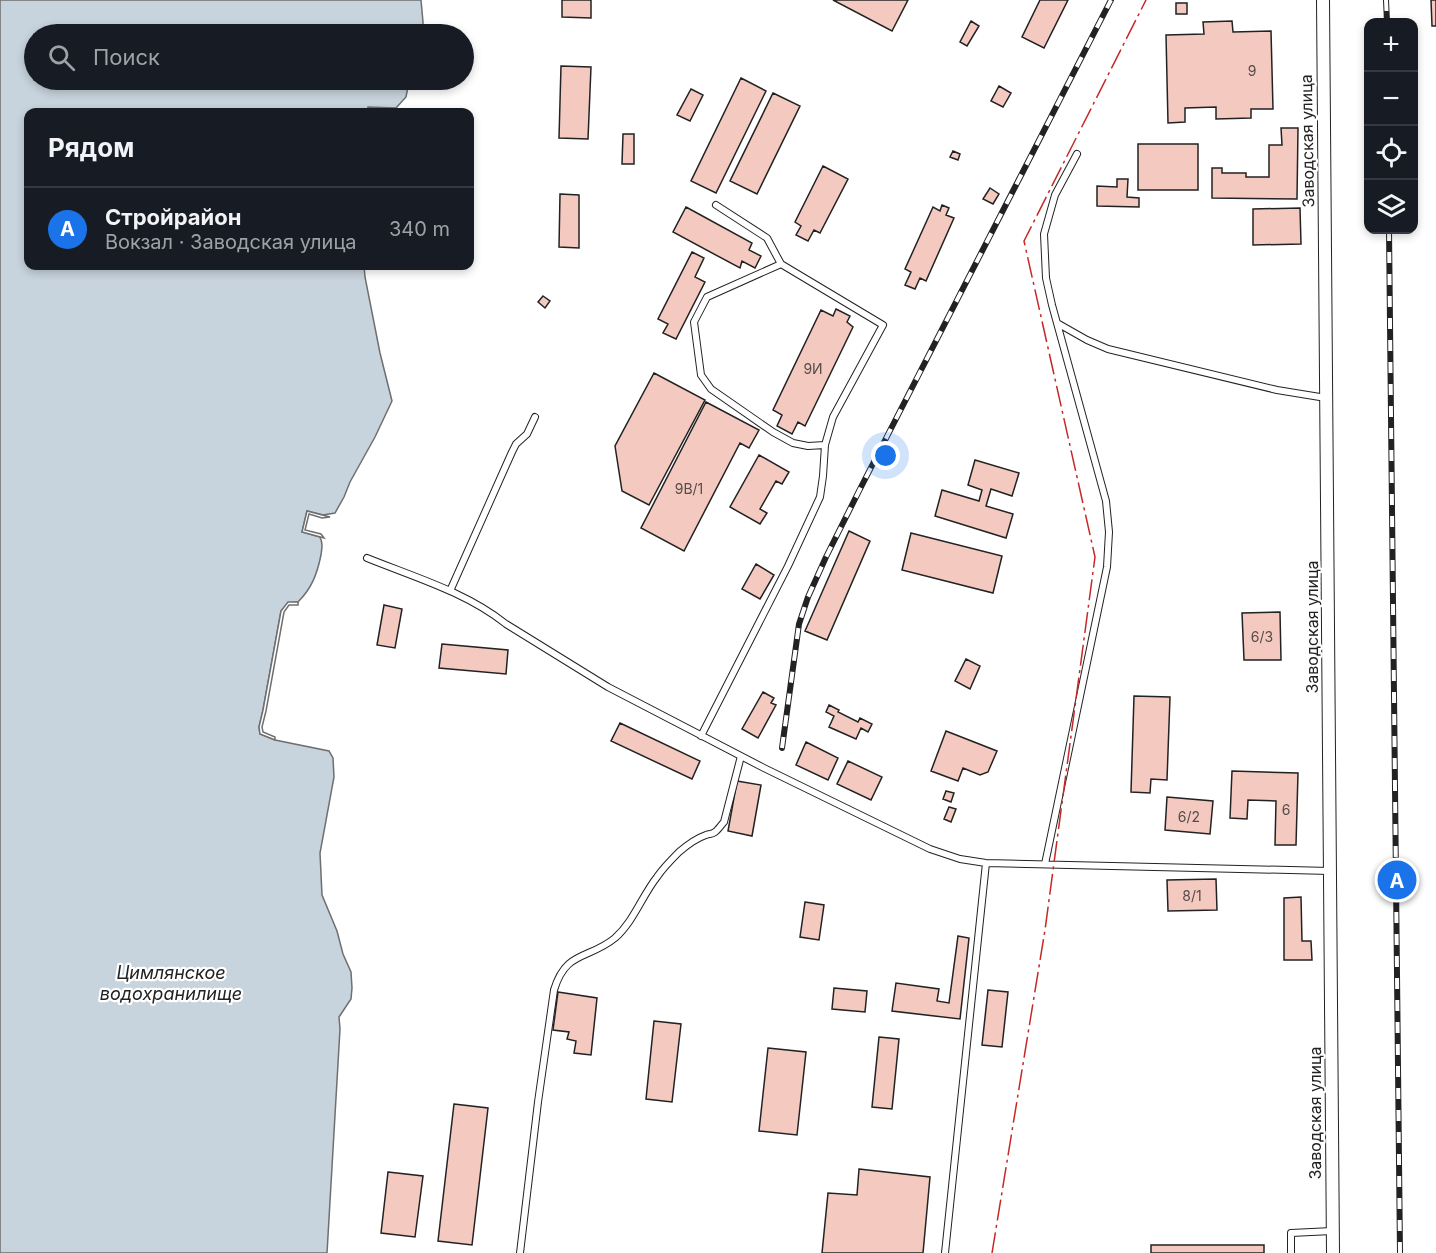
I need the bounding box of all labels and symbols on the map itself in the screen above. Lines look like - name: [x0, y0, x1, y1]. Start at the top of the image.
- house number: 9: [1248, 62, 1256, 79]
- street label: Заводская улица: [1296, 74, 1318, 208]
- house number: 9И: [803, 360, 823, 377]
- your location: [871, 441, 900, 470]
- house number: 9В/1: [675, 480, 703, 497]
- street label: Заводская улица: [1302, 560, 1322, 694]
- house number: 6/3: [1251, 628, 1273, 645]
- house number: 6: [1282, 801, 1290, 818]
- house number: 6/2: [1178, 808, 1200, 825]
- pin: A: [1378, 858, 1416, 902]
- house number: 8/1: [1182, 887, 1202, 904]
- water label: Цимлянское водохранилище: [100, 962, 242, 1004]
- street label: Заводская улица: [1305, 1046, 1325, 1180]

